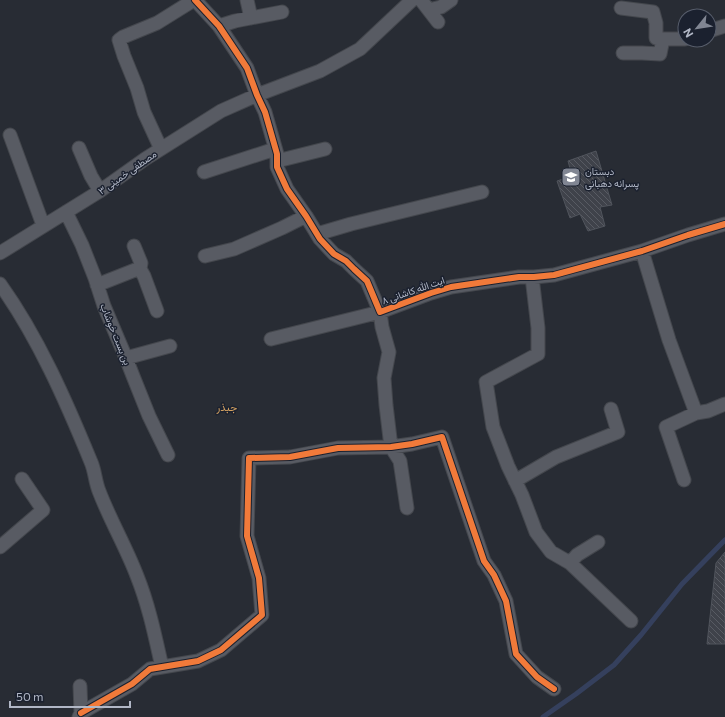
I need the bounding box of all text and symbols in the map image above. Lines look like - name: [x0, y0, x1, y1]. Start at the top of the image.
- north arrow: [677, 8, 717, 48]
- text: N: [680, 26, 696, 40]
- street label: مصطفی خمینی ۳: [96, 147, 159, 197]
- place label: دبستان پسرانه دهبانی: [585, 165, 639, 191]
- school or university icon: دبستان پسرانه دهبانی: [560, 166, 582, 188]
- street label: ایت الله کاشانی ۸: [380, 274, 446, 307]
- street label: بن بست خوشاب: [97, 302, 134, 367]
- district label: جبذر: [216, 400, 237, 414]
- scale bar: [10, 683, 130, 709]
- text: 50 m: [16, 689, 44, 703]

